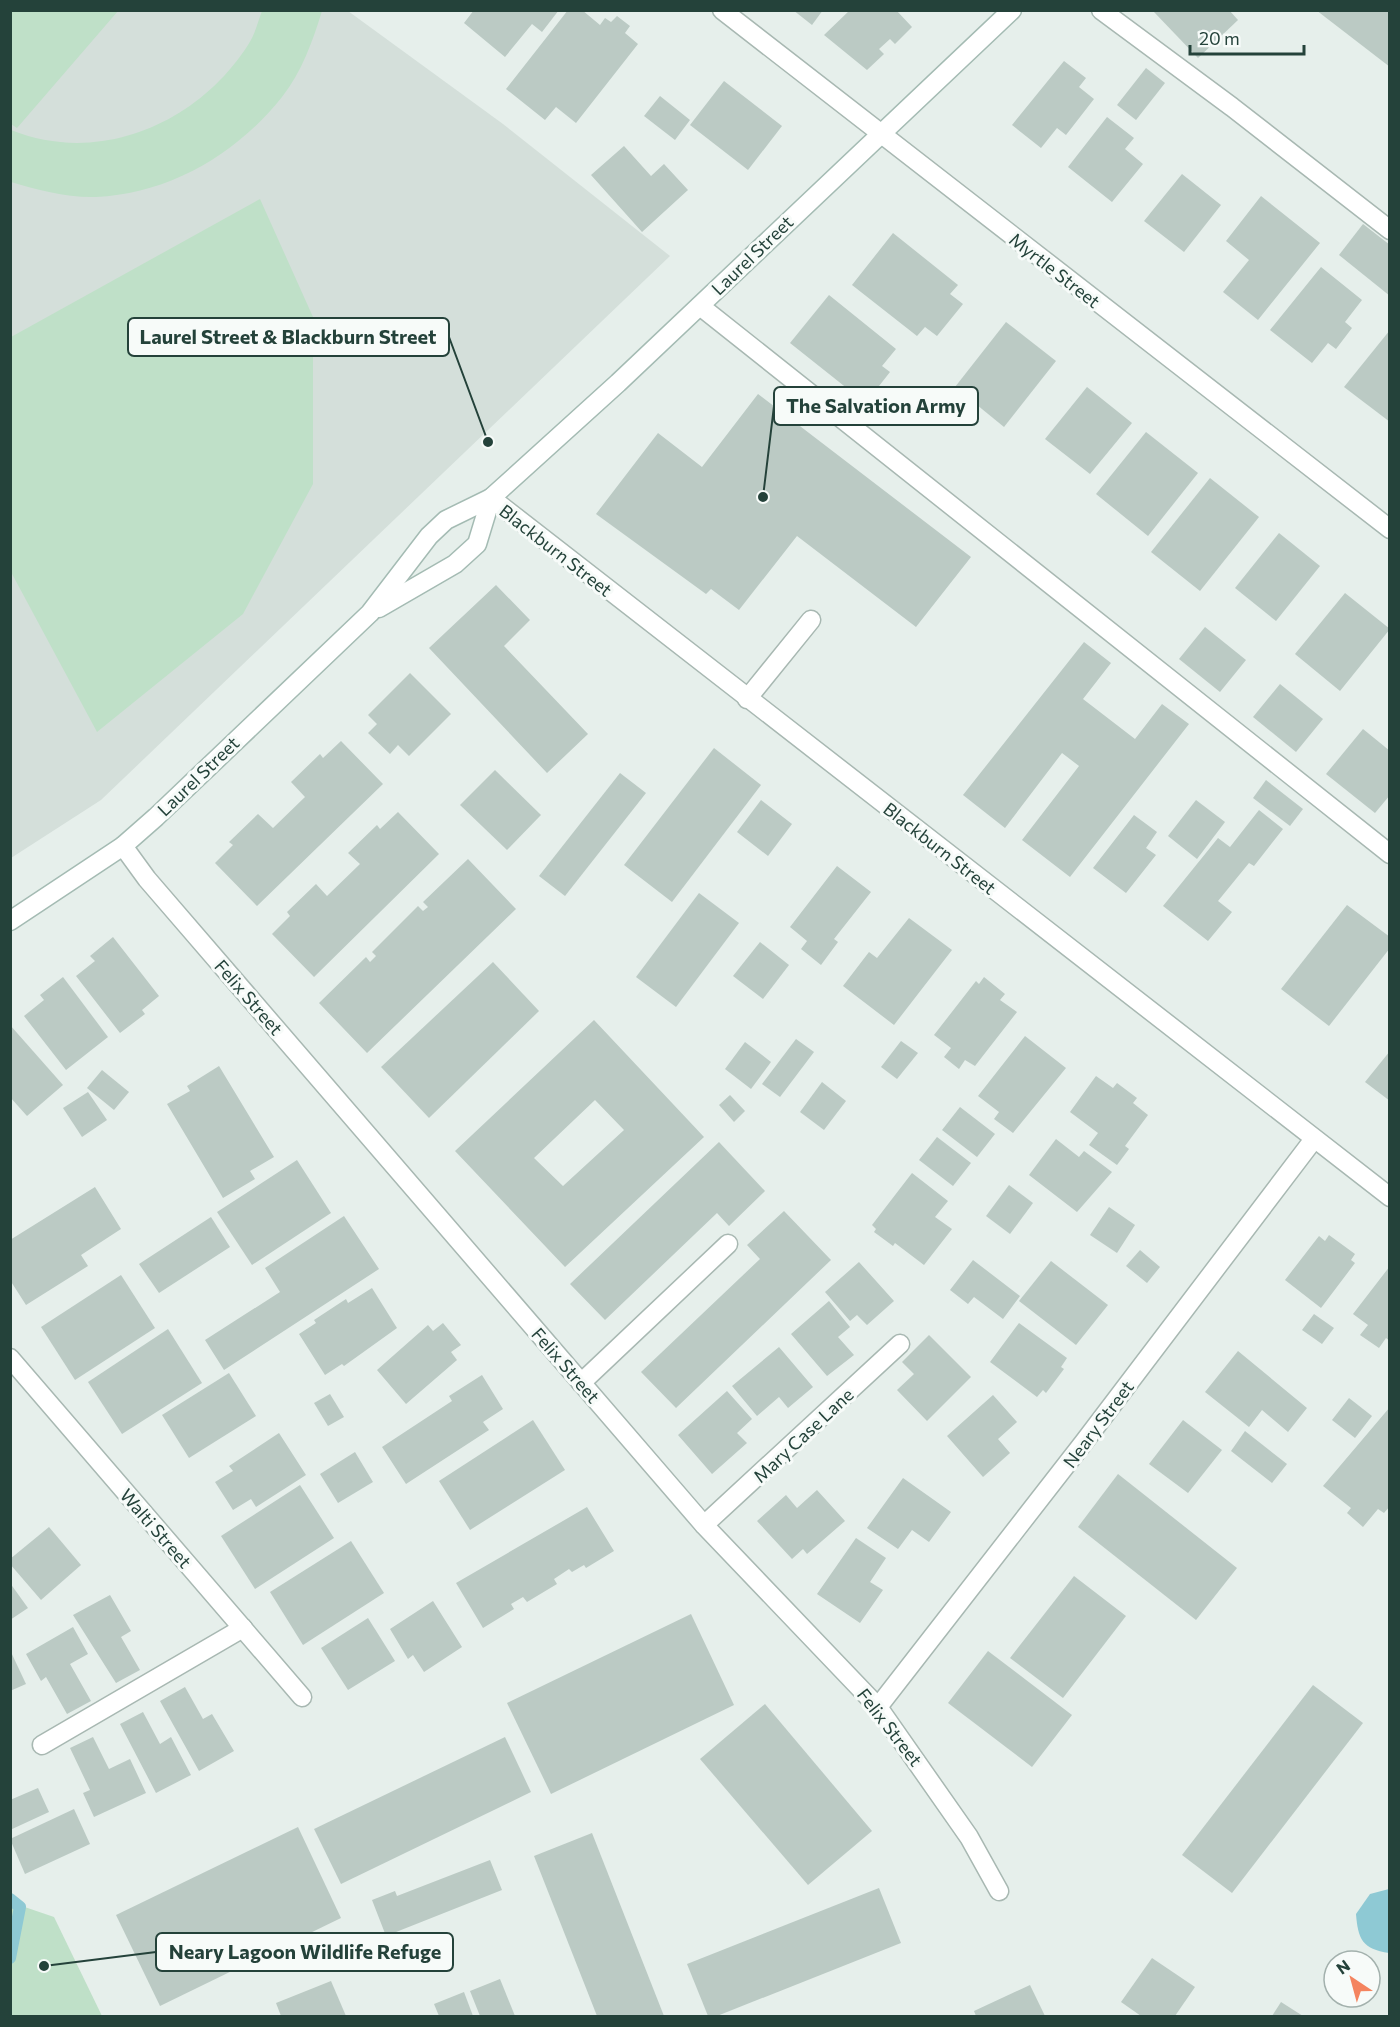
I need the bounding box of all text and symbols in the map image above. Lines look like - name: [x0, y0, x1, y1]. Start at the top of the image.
- scale bar: [1190, 18, 1304, 56]
- text: 20 m: [1199, 27, 1240, 49]
- street label: Laurel Street: [707, 211, 797, 299]
- street label: Myrtle Street: [1005, 228, 1105, 312]
- callout: Laurel Street & Blackburn Street: [128, 318, 449, 356]
- text: Laurel Street & Blackburn Street: [140, 324, 436, 348]
- callout: The Salvation Army: [774, 387, 978, 425]
- text: The Salvation Army: [786, 393, 966, 417]
- street label: Blackburn Street: [495, 499, 617, 601]
- street label: Laurel Street: [153, 732, 243, 820]
- street label: Blackburn Street: [879, 797, 1001, 899]
- street label: Felix Street: [210, 955, 288, 1039]
- street label: Felix Street: [527, 1323, 605, 1407]
- street label: Neary Street: [1058, 1376, 1138, 1472]
- street label: Mary Case Lane: [748, 1383, 858, 1487]
- street label: Walti Street: [116, 1484, 196, 1572]
- street label: Felix Street: [853, 1684, 927, 1770]
- callout: Neary Lagoon Wildlife Refuge: [156, 1933, 453, 1971]
- text: Neary Lagoon Wildlife Refuge: [169, 1939, 441, 1963]
- north arrow: [1322, 1949, 1382, 2009]
- text: N: [1332, 1955, 1353, 1978]

